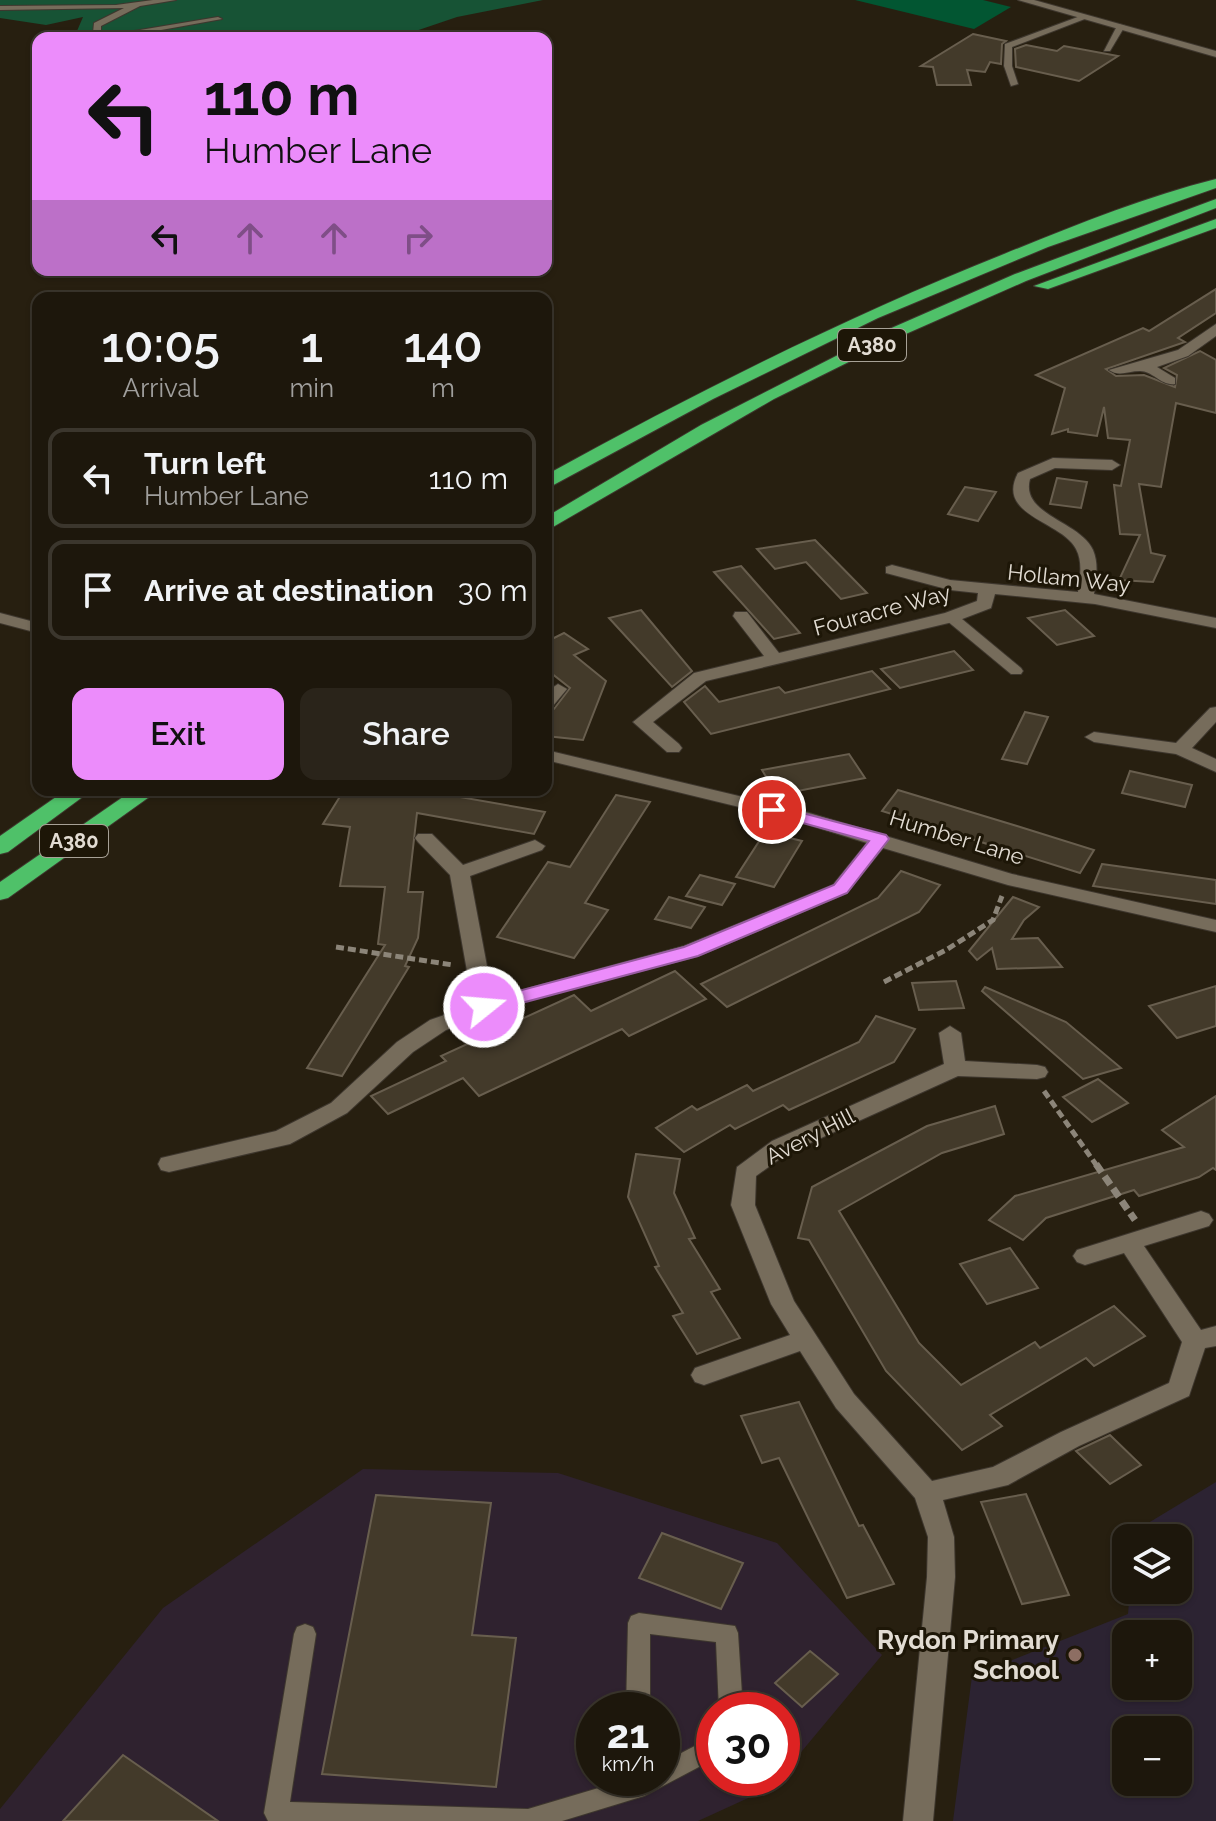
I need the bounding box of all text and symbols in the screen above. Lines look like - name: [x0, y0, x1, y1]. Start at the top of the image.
- text: 110 m: [204, 62, 359, 128]
- icon: left: [72, 64, 176, 168]
- text: Humber Lane: [204, 129, 432, 171]
- icon: left: [144, 216, 188, 260]
- icon: ahead: [228, 216, 272, 260]
- icon: ahead: [312, 216, 356, 260]
- icon: right: [396, 216, 440, 260]
- text: 10:05: [101, 317, 220, 373]
- text: 1: [300, 317, 323, 373]
- text: 140: [403, 317, 483, 373]
- road number: A380: [838, 329, 906, 361]
- text: Arrival: [123, 373, 199, 403]
- text: min: [289, 373, 334, 403]
- text: m: [431, 373, 455, 403]
- text: Turn left: [144, 446, 266, 481]
- icon: left: [76, 456, 120, 500]
- text: 110 m: [429, 461, 508, 496]
- text: Humber Lane: [144, 481, 309, 511]
- street label: Hollam Way: [1006, 559, 1132, 597]
- icon: arrive: [76, 568, 120, 612]
- text: Arrive at destination: [144, 573, 434, 608]
- text: 30 m: [458, 573, 527, 608]
- street label: Fouracre Way: [811, 579, 953, 641]
- button: Exit: [72, 688, 284, 780]
- button: Share: [300, 688, 512, 780]
- pin: [738, 776, 806, 844]
- icon: arrive: [750, 788, 794, 832]
- street label: Humber Lane: [887, 804, 1028, 870]
- road number: A380: [40, 825, 108, 857]
- position arrow: [442, 965, 526, 1049]
- street label: Avery Hill: [761, 1103, 859, 1169]
- map controls: [1112, 1524, 1192, 1796]
- button: layers: [1112, 1524, 1192, 1604]
- button: +: [1112, 1620, 1192, 1700]
- place label: Rydon Primary School: [877, 1625, 1060, 1685]
- marker: Rydon Primary School: [1066, 1646, 1084, 1664]
- speed limit sign: 30: [696, 1692, 800, 1796]
- text: 21: [607, 1710, 649, 1757]
- button: −: [1112, 1716, 1192, 1796]
- text: km/h: [602, 1752, 654, 1776]

